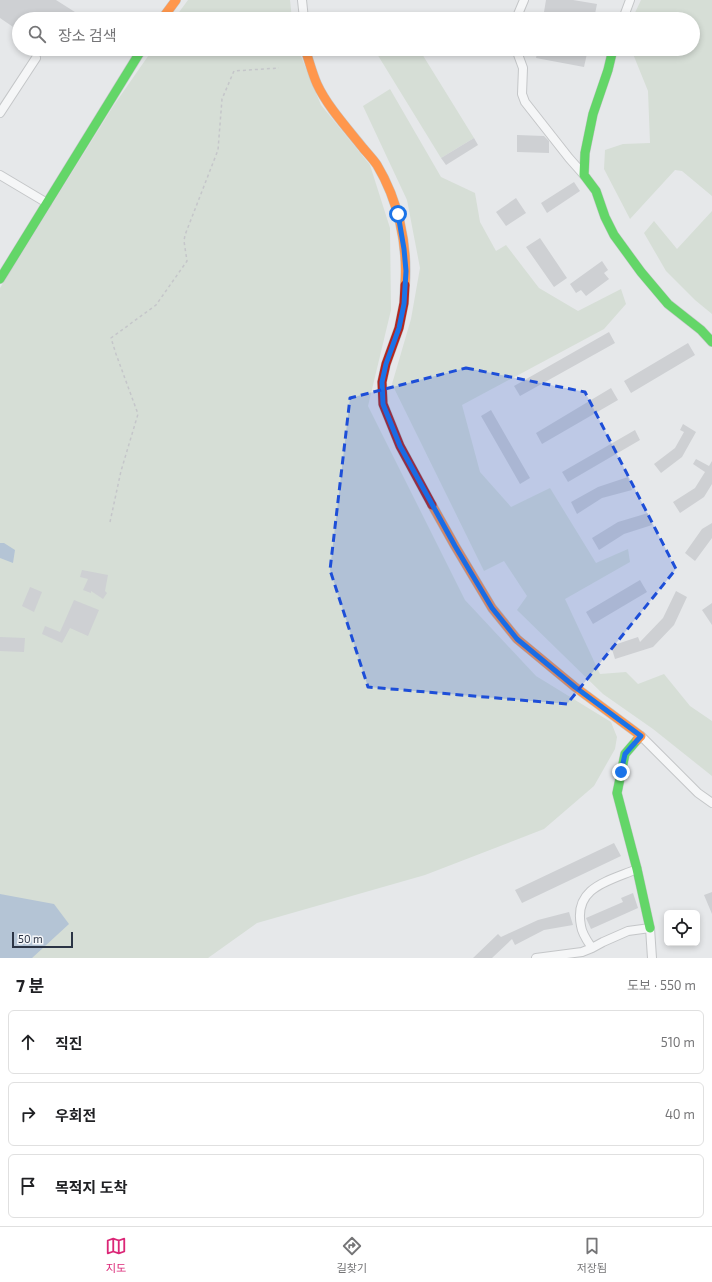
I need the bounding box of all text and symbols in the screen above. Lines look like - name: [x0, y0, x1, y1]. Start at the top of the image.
- search box: [12, 12, 700, 56]
- icon: search: [26, 23, 48, 45]
- text: 장소 검색: [58, 26, 117, 44]
- route start: [389, 205, 407, 223]
- route end: [612, 763, 630, 781]
- map controls: [664, 910, 700, 946]
- button: locate: [664, 910, 700, 946]
- scale bar: [12, 930, 73, 949]
- text: 50 m: [18, 932, 43, 945]
- text: 7 분: [16, 975, 44, 995]
- text: 도보 · 550 m: [627, 977, 696, 993]
- icon: ahead: [17, 1031, 39, 1053]
- text: 직진: [55, 1034, 83, 1052]
- text: 510 m: [661, 1034, 695, 1050]
- icon: right: [17, 1103, 39, 1125]
- text: 우회전: [55, 1106, 96, 1124]
- text: 40 m: [665, 1106, 695, 1122]
- icon: arrive: [17, 1175, 39, 1197]
- text: 목적지 도착: [55, 1178, 127, 1196]
- tab: 지도: [105, 1235, 127, 1275]
- tab: 길찾기: [337, 1235, 367, 1275]
- tab: 저장됨: [577, 1235, 607, 1275]

